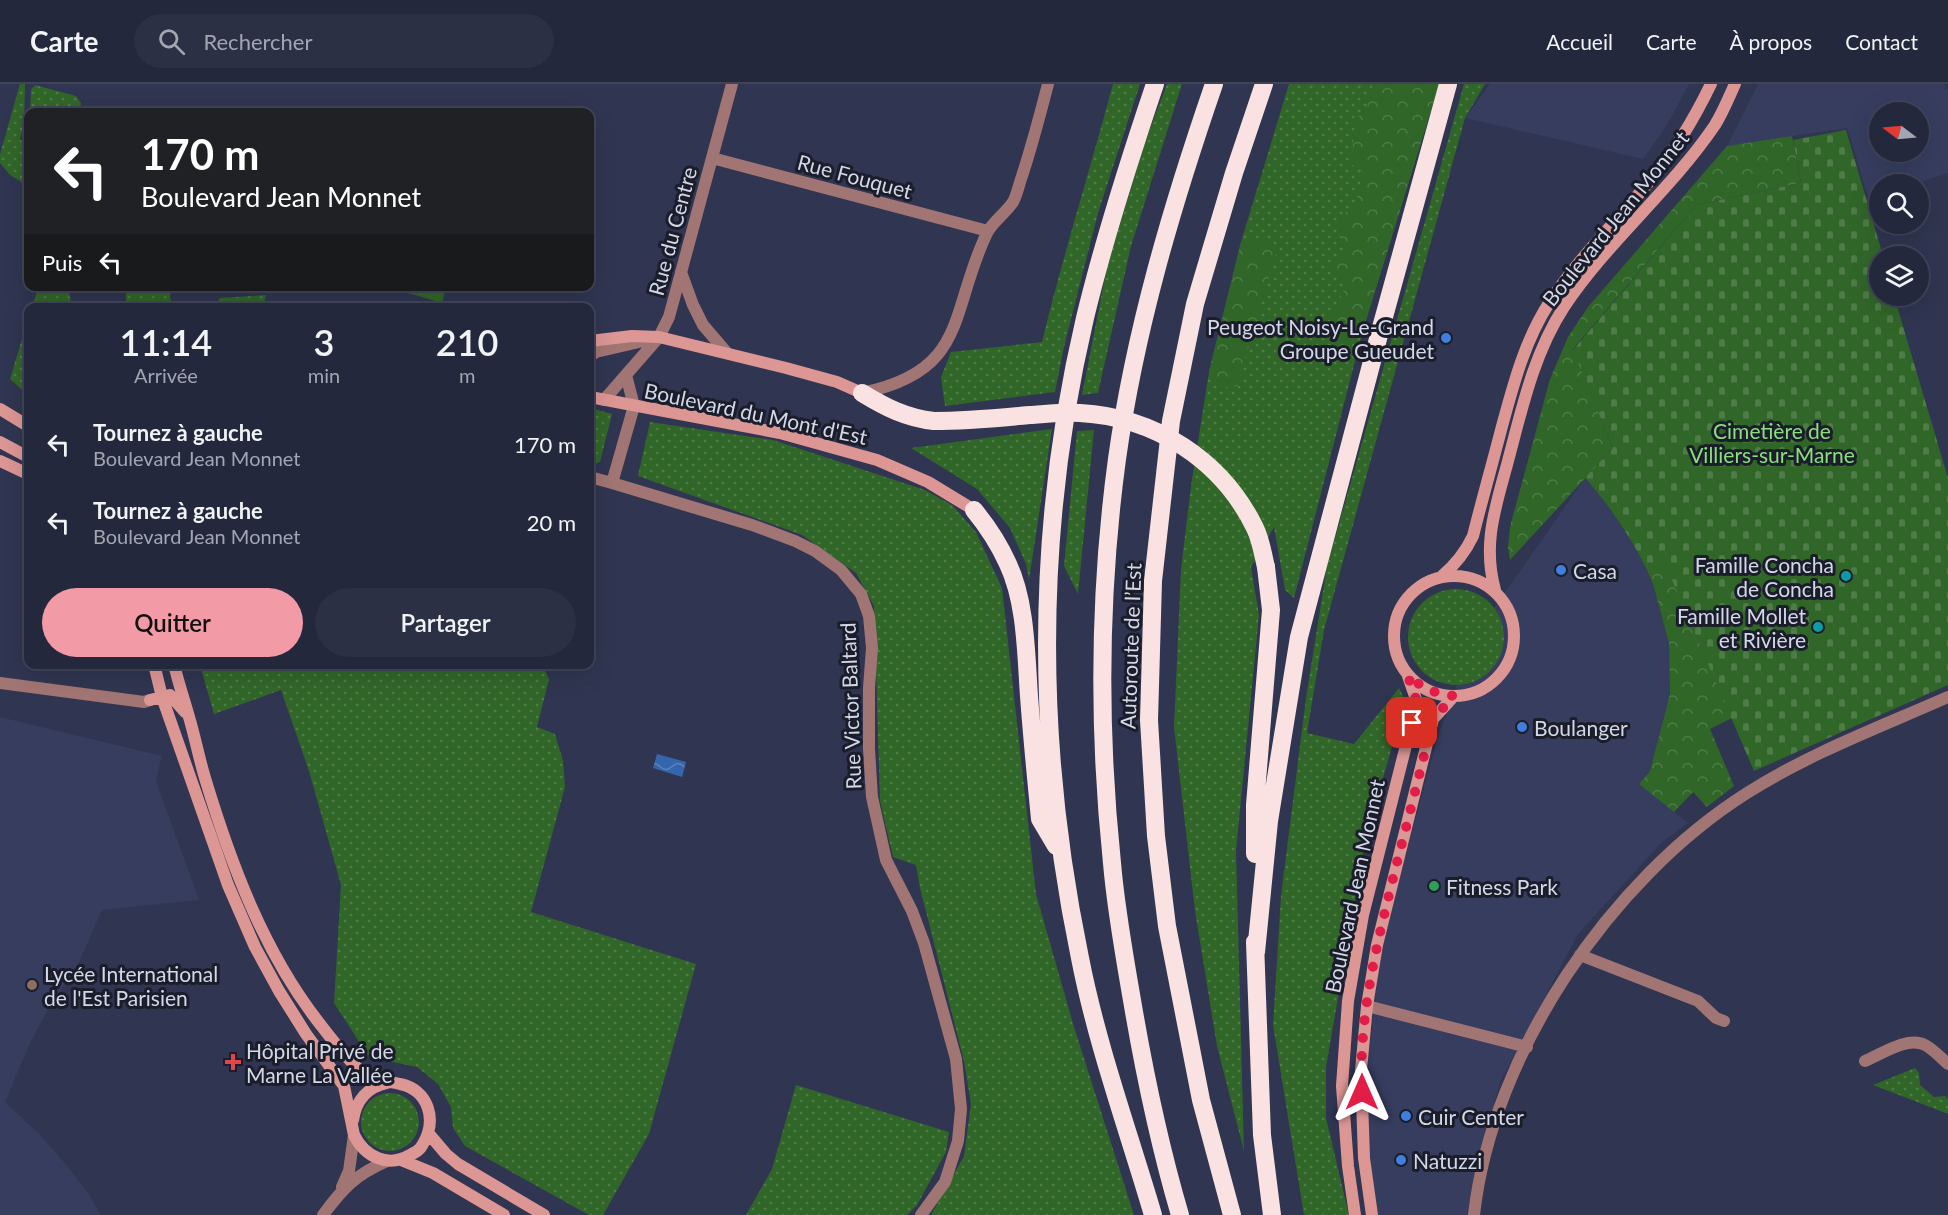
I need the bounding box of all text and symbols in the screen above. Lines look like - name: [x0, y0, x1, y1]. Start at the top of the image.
- search box: [134, 14, 554, 68]
- text: Carte: [30, 24, 98, 58]
- icon: search: [155, 25, 188, 58]
- text: Rechercher: [203, 28, 312, 55]
- text: Accueil: [1546, 29, 1613, 54]
- text: Carte: [1646, 29, 1697, 54]
- text: À propos: [1730, 29, 1812, 54]
- text: Contact: [1845, 29, 1918, 54]
- north arrow: [1869, 102, 1929, 162]
- map controls: [1869, 102, 1929, 306]
- street label: Boulevard Jean Monnet: [1537, 125, 1694, 311]
- text: 170 m: [141, 129, 259, 179]
- icon: left: [42, 132, 120, 210]
- street label: Rue Fouquet: [795, 149, 915, 203]
- street label: Rue du Centre: [643, 164, 701, 298]
- button: search: [1869, 174, 1929, 234]
- text: Boulevard Jean Monnet: [141, 180, 421, 213]
- icon: left: [94, 246, 127, 279]
- button: layers: [1869, 246, 1929, 306]
- text: Puis: [42, 249, 82, 276]
- place label: Peugeot Noisy-Le-Grand Groupe Gueudet: [1207, 314, 1434, 363]
- text: 11:14: [120, 320, 212, 364]
- text: 3: [314, 320, 334, 364]
- text: 210: [436, 320, 498, 364]
- marker: Peugeot Noisy-Le-Grand Groupe Gueudet: [1439, 331, 1453, 345]
- text: Arrivée: [134, 363, 198, 387]
- text: min: [308, 363, 340, 387]
- text: m: [459, 363, 475, 387]
- street label: Boulevard du Mont d'Est: [642, 377, 870, 449]
- park label: Cimetière de Villiers-sur-Marne: [1689, 418, 1855, 467]
- text: Tournez à gauche: [93, 419, 263, 446]
- icon: left: [42, 428, 75, 461]
- text: 170 m: [514, 431, 576, 458]
- text: Boulevard Jean Monnet: [93, 446, 300, 470]
- text: Tournez à gauche: [93, 497, 263, 524]
- icon: left: [42, 506, 75, 539]
- text: 20 m: [527, 509, 576, 536]
- text: Boulevard Jean Monnet: [93, 524, 300, 548]
- place label: Famille Concha de Concha: [1695, 552, 1834, 601]
- place label: Casa: [1573, 558, 1617, 583]
- street label: Autoroute de l’Est: [1115, 562, 1145, 729]
- marker: Casa: [1554, 563, 1568, 577]
- marker: Famille Concha de Concha: [1839, 569, 1853, 583]
- button: Quitter: [42, 588, 303, 657]
- button: Partager: [315, 588, 576, 657]
- place label: Famille Mollet et Rivière: [1677, 603, 1806, 652]
- marker: Famille Mollet et Rivière: [1811, 620, 1825, 634]
- street label: Rue Victor Baltard: [835, 622, 865, 790]
- pin: [1386, 697, 1437, 748]
- icon: arrive: [1395, 706, 1428, 739]
- place label: Boulanger: [1534, 715, 1628, 740]
- marker: Boulanger: [1515, 720, 1529, 734]
- street label: Boulevard Jean Monnet: [1319, 776, 1389, 995]
- place label: Fitness Park: [1446, 874, 1558, 899]
- marker: Fitness Park: [1427, 879, 1441, 893]
- place label: Lycée International de l'Est Parisien: [44, 961, 218, 1010]
- marker: Lycée International de l'Est Parisien: [25, 978, 39, 992]
- place label: Hôpital Privé de Marne La Vallée: [246, 1038, 394, 1087]
- marker: Hôpital Privé de Marne La Vallée: [224, 1053, 242, 1071]
- position arrow: [1330, 1060, 1394, 1124]
- place label: Cuir Center: [1418, 1104, 1524, 1129]
- marker: Cuir Center: [1399, 1109, 1413, 1123]
- place label: Natuzzi: [1413, 1148, 1482, 1173]
- marker: Natuzzi: [1394, 1153, 1408, 1167]

